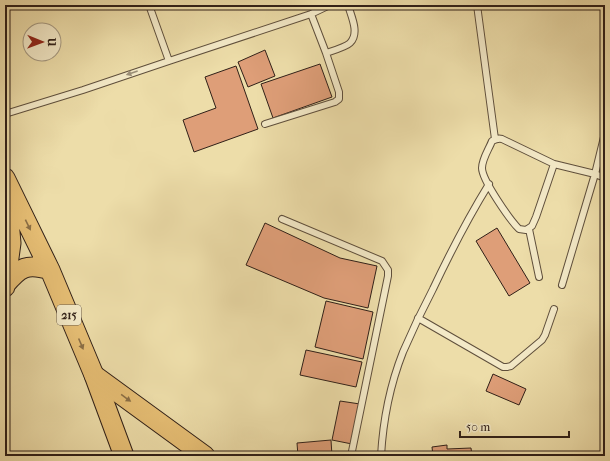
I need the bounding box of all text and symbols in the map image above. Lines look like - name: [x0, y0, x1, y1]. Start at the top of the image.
- north arrow: [22, 22, 62, 62]
- text: U: [45, 37, 58, 47]
- one-way arrow: [126, 71, 138, 77]
- one-way arrow: [25, 220, 31, 231]
- road number: 215: [57, 305, 81, 325]
- one-way arrow: [78, 338, 84, 350]
- one-way arrow: [120, 394, 131, 402]
- scale bar: [460, 413, 569, 439]
- text: 50 m: [466, 420, 490, 434]

